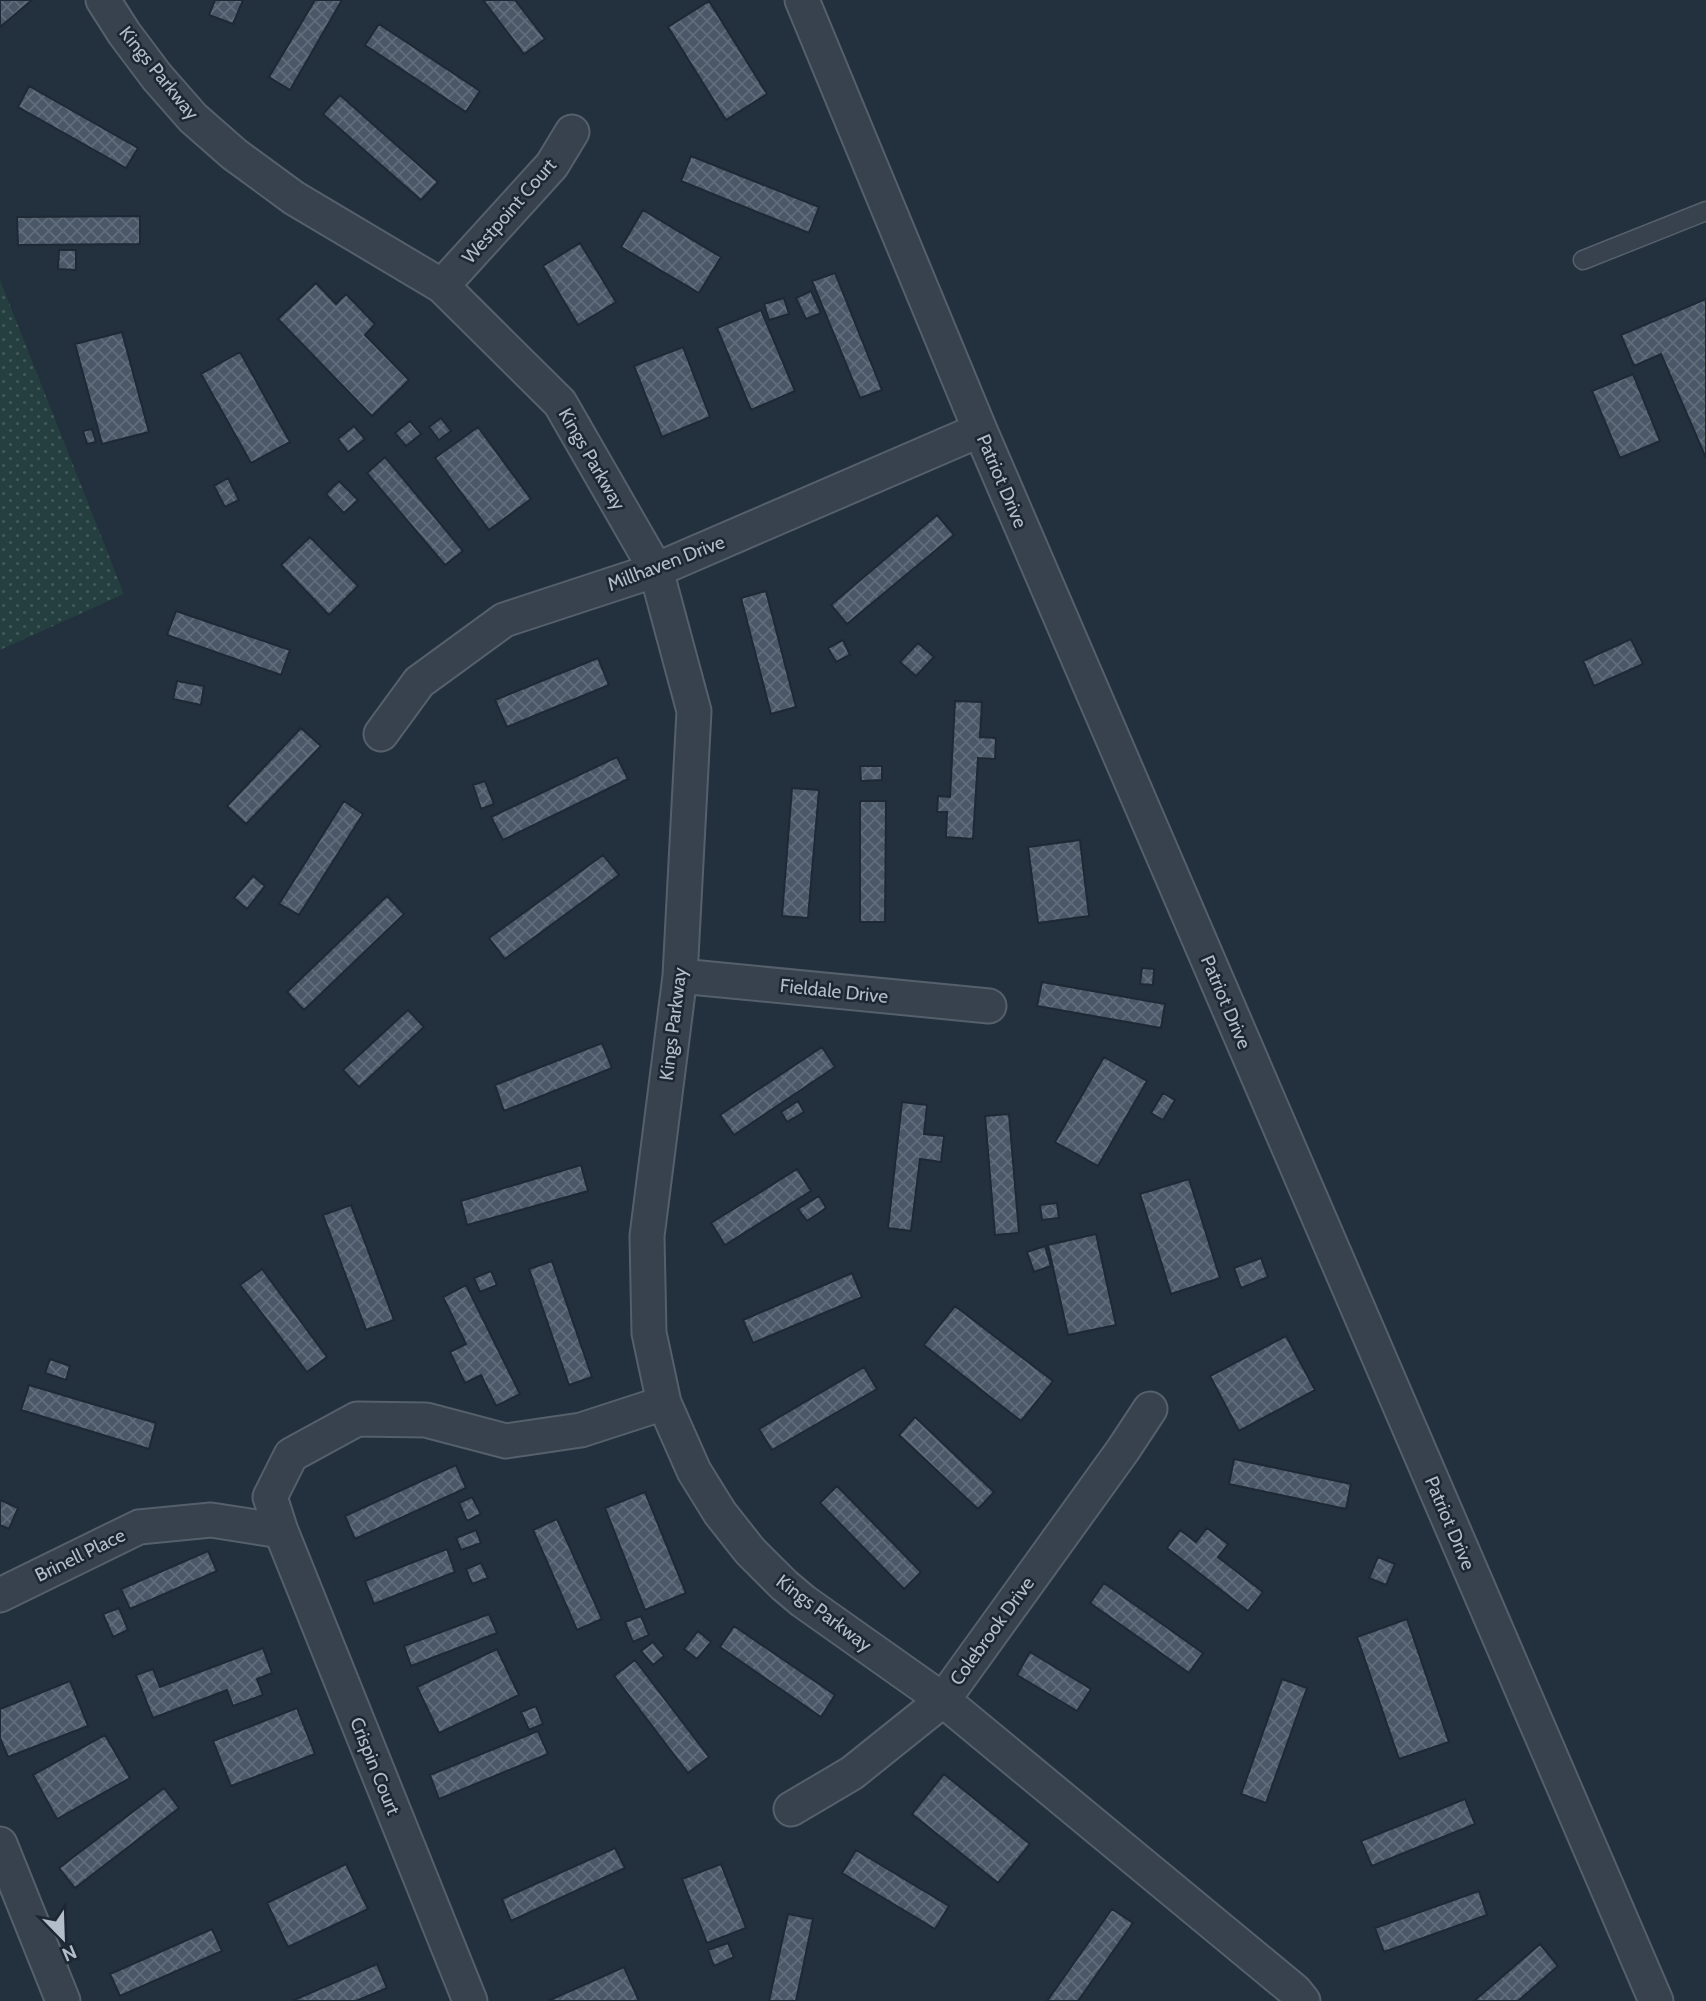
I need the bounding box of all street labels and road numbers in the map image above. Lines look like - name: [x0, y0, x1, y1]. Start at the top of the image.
- street label: Kings Parkway: [114, 22, 204, 125]
- street label: Westpoint Court: [457, 153, 561, 268]
- street label: Kings Parkway: [554, 404, 631, 514]
- street label: Patriot Drive: [972, 431, 1032, 532]
- street label: Millhaven Drive: [604, 530, 728, 596]
- street label: Patriot Drive: [1196, 952, 1256, 1053]
- street label: Kings Parkway: [655, 966, 691, 1082]
- street label: Fieldale Drive: [779, 974, 889, 1008]
- street label: Patriot Drive: [1420, 1473, 1480, 1574]
- street label: Brinell Place: [31, 1523, 129, 1587]
- street label: Kings Parkway: [772, 1570, 877, 1657]
- street label: Colebrook Drive: [945, 1572, 1039, 1690]
- street label: Crispin Court: [345, 1714, 405, 1819]

